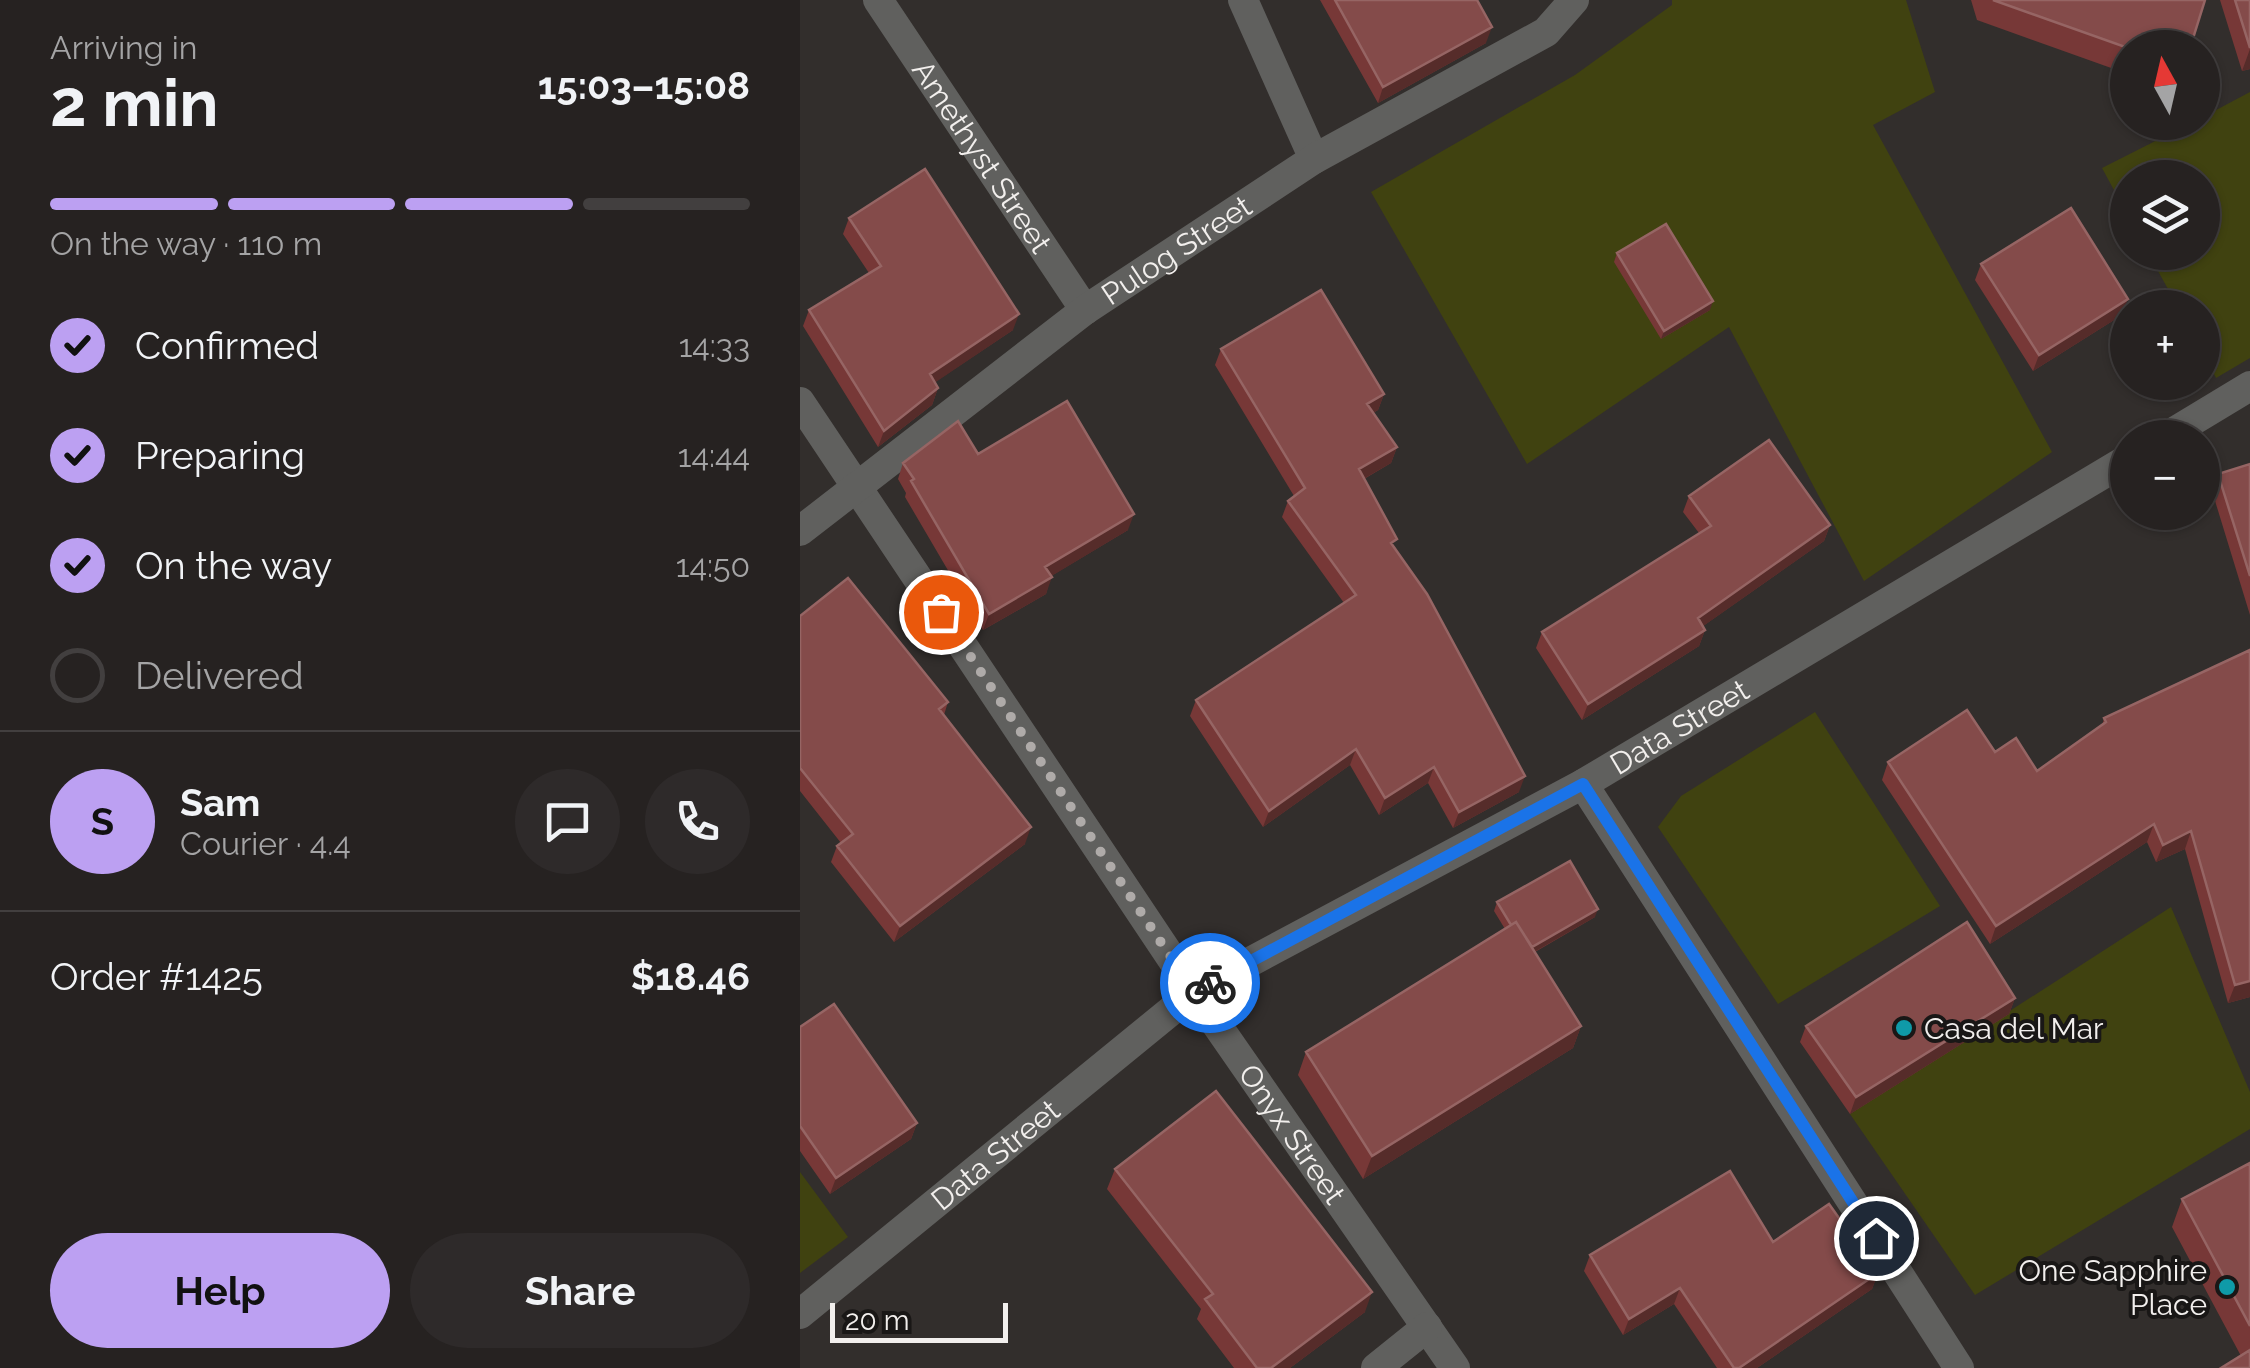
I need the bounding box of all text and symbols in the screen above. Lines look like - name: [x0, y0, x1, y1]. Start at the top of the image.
- text: Arriving in: [50, 29, 197, 66]
- north arrow: [2110, 30, 2220, 140]
- map controls: [2110, 30, 2220, 530]
- street label: Amethyst Street: [906, 54, 1059, 259]
- text: 15:03–15:08: [538, 63, 750, 108]
- text: 2 min: [50, 65, 219, 141]
- button: layers: [2110, 160, 2220, 270]
- street label: Pulog Street: [1095, 188, 1258, 312]
- text: On the way · 110 m: [50, 225, 322, 262]
- button: +: [2110, 290, 2220, 400]
- icon: check: [50, 318, 105, 373]
- text: Confirmed: [135, 323, 319, 368]
- text: 14:33: [679, 327, 750, 364]
- button: −: [2110, 420, 2220, 530]
- icon: check: [50, 428, 105, 483]
- text: Preparing: [135, 433, 305, 478]
- text: 14:44: [678, 437, 750, 474]
- icon: check: [50, 538, 105, 593]
- text: On the way: [135, 543, 332, 588]
- text: 14:50: [676, 547, 750, 584]
- pin: [899, 570, 984, 655]
- icon: bag: [914, 585, 969, 640]
- text: Delivered: [135, 653, 304, 698]
- street label: Data Street: [1604, 672, 1755, 781]
- button: chat: [515, 769, 620, 874]
- button: phone: [645, 769, 750, 874]
- text: Sam: [180, 780, 260, 825]
- text: S: [91, 799, 114, 844]
- text: Courier · 4.4: [180, 825, 351, 862]
- courier: [1160, 933, 1260, 1033]
- text: Order #1425: [50, 954, 263, 999]
- text: $18.46: [631, 954, 750, 999]
- icon: bike: [1183, 956, 1238, 1011]
- place label: Casa del Mar: [1924, 1011, 2104, 1046]
- marker: Casa del Mar: [1893, 1017, 1915, 1039]
- street label: Onyx Street: [1232, 1057, 1353, 1210]
- street label: Data Street: [924, 1092, 1066, 1217]
- pin: [1834, 1196, 1919, 1281]
- icon: home: [1849, 1211, 1904, 1266]
- button: Help: [50, 1233, 390, 1348]
- button: Share: [410, 1233, 750, 1348]
- place label: One Sapphire Place: [2019, 1253, 2207, 1322]
- marker: One Sapphire Place: [2216, 1276, 2238, 1298]
- scale bar: [830, 1298, 1008, 1342]
- text: 20 m: [845, 1304, 910, 1337]

